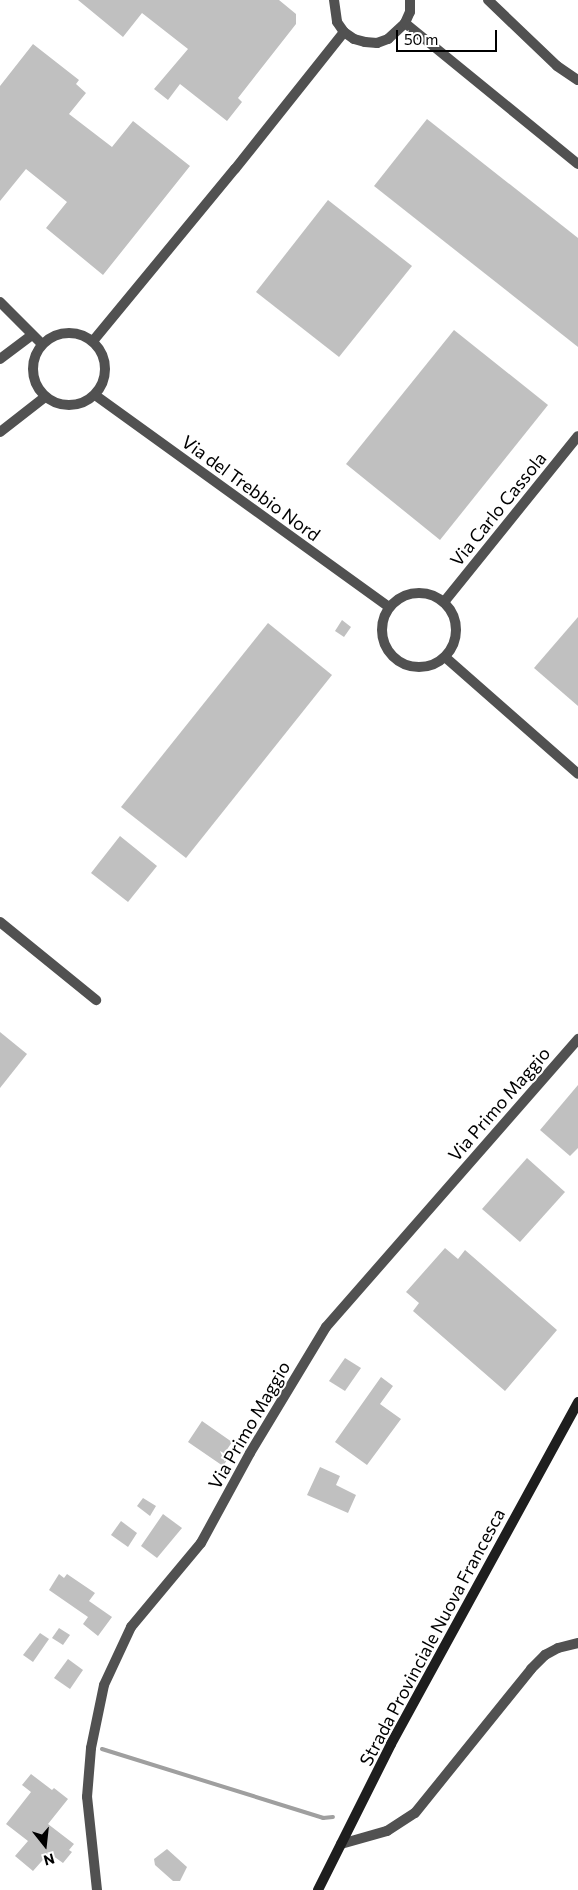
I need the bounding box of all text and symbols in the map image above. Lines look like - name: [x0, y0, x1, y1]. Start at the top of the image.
- scale bar: [398, 20, 499, 52]
- text: 50 m: [404, 30, 438, 48]
- street label: Via del Trebbio Nord: [178, 431, 324, 545]
- street label: Via Carlo Cassola: [445, 448, 551, 570]
- street label: Via Primo Maggio: [444, 1042, 554, 1166]
- street label: Via Primo Maggio: [204, 1357, 294, 1493]
- street label: Strada Provinciale Nuova Francesca: [355, 1505, 509, 1769]
- north arrow: [20, 1820, 70, 1870]
- text: N: [42, 1850, 57, 1870]

